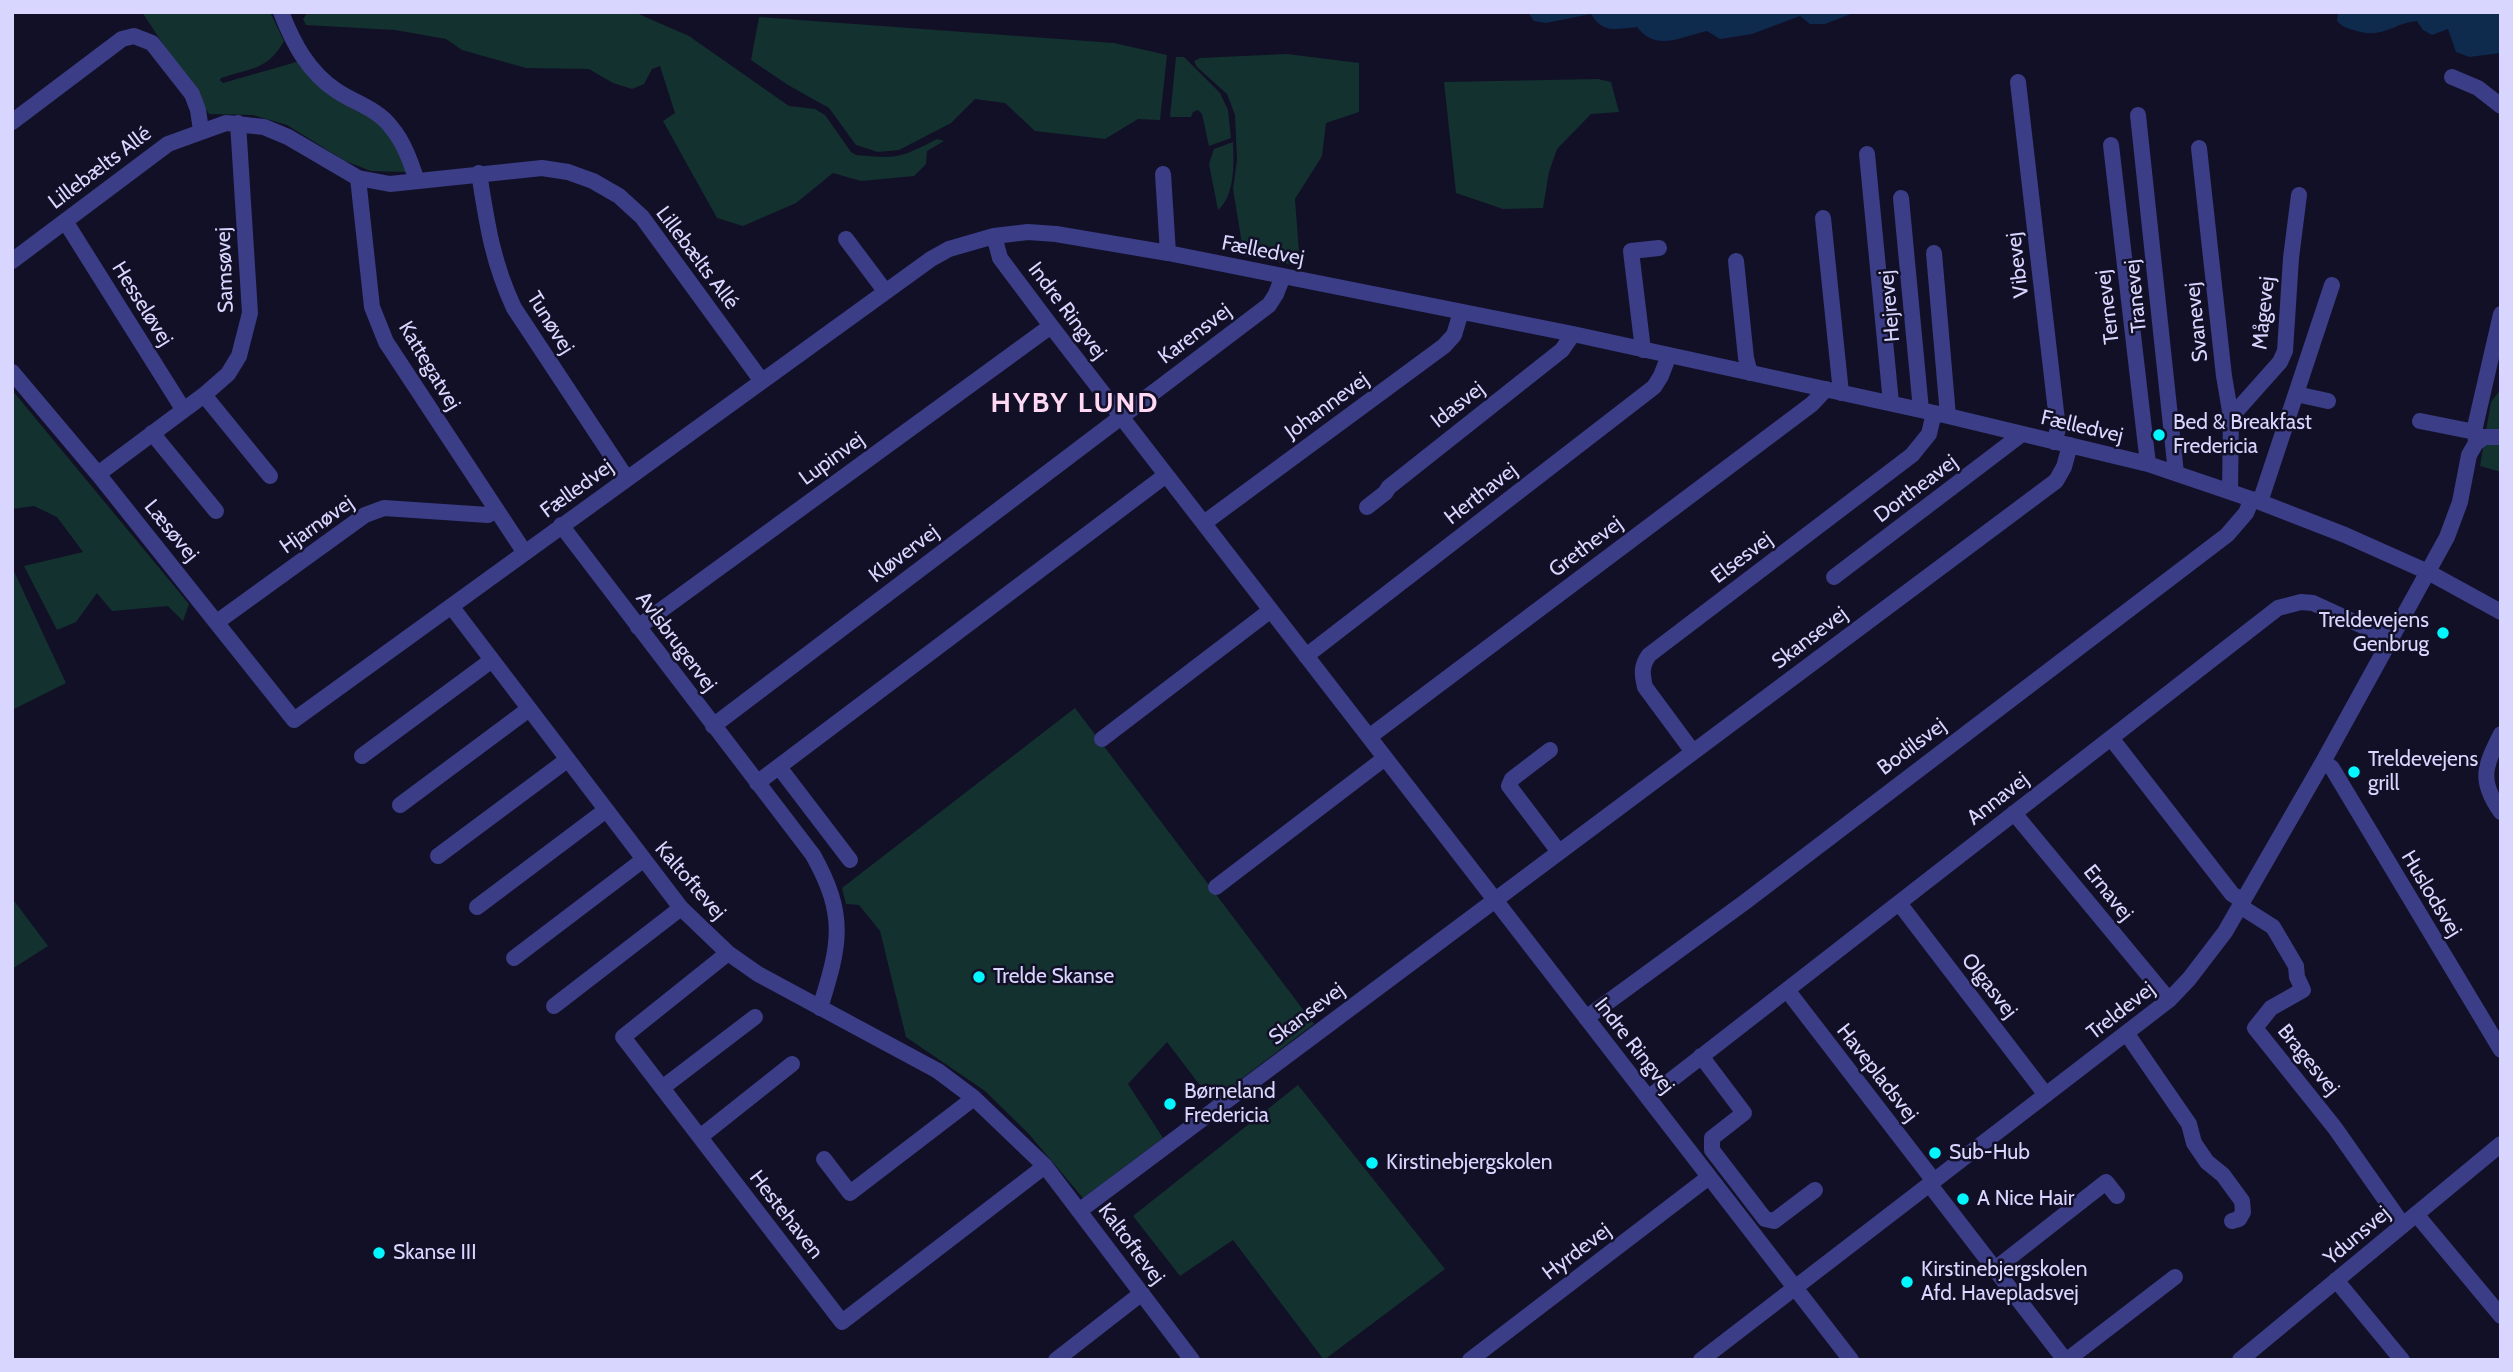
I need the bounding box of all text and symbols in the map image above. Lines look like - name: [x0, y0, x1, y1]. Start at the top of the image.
- street label: Lillebælts Allé: [44, 121, 156, 215]
- street label: Lillebælts Allé: [650, 202, 744, 314]
- street label: Samsøvej: [211, 227, 239, 313]
- street label: Fælledvej: [1220, 231, 1306, 271]
- street label: Vibevej: [2001, 231, 2035, 299]
- street label: Hesseløvej: [106, 257, 178, 351]
- street label: Indre Ringvej: [1022, 258, 1112, 364]
- street label: Tranevej: [2120, 258, 2152, 334]
- street label: Ternevej: [2091, 268, 2125, 346]
- street label: Hejrevej: [1874, 269, 1906, 343]
- street label: Mågevej: [2248, 275, 2280, 351]
- street label: Svanevej: [2180, 281, 2214, 363]
- street label: Tunøvej: [521, 287, 579, 359]
- street label: Karensvej: [1154, 298, 1236, 370]
- street label: Kattegatvej: [393, 317, 465, 415]
- street label: Johannevej: [1280, 367, 1374, 445]
- street label: Idasvej: [1426, 376, 1490, 434]
- district label: HYBY LUND: [992, 387, 1158, 421]
- street label: Fælledvej: [2038, 405, 2126, 449]
- place label: Bed & Breakfast Fredericia: [2173, 410, 2312, 460]
- street label: Lupinvej: [795, 427, 869, 491]
- marker: Bed & Breakfast Fredericia: [2151, 427, 2167, 443]
- street label: Dortheavej: [1869, 450, 1963, 528]
- street label: Fælledvej: [536, 454, 618, 524]
- street label: Herthavej: [1440, 458, 1522, 530]
- street label: Hjarnøvej: [275, 491, 359, 559]
- street label: Læsøvej: [138, 495, 204, 567]
- street label: Grethevej: [1544, 511, 1628, 583]
- street label: Kløvervej: [864, 520, 944, 588]
- street label: Elsesvej: [1706, 527, 1778, 589]
- street label: Avlsbrugervej: [630, 587, 722, 697]
- street label: Skansevej: [1767, 601, 1853, 675]
- place label: Treldevejens Genbrug: [2319, 608, 2429, 658]
- marker: Treldevejens Genbrug: [2435, 625, 2451, 641]
- street label: Bodilsvej: [1873, 713, 1951, 781]
- place label: Treldevejens grill: [2368, 747, 2478, 797]
- marker: Treldevejens grill: [2346, 764, 2362, 780]
- street label: Annavej: [1962, 767, 2034, 831]
- street label: Kaltoftevej: [649, 837, 731, 925]
- street label: Huslodsvej: [2395, 846, 2467, 942]
- street label: Ernavej: [2078, 860, 2138, 926]
- street label: Olgasvej: [1956, 948, 2022, 1024]
- place label: Trelde Skanse: [993, 964, 1114, 990]
- marker: Trelde Skanse: [971, 969, 987, 985]
- street label: Skansevej: [1264, 977, 1350, 1051]
- street label: Treldevej: [2082, 977, 2160, 1045]
- street label: Indre Ringvej: [1589, 993, 1679, 1099]
- street label: Havepladsvej: [1831, 1019, 1923, 1127]
- street label: Bragesvej: [2272, 1019, 2344, 1101]
- place label: Børneland Fredericia: [1184, 1079, 1276, 1129]
- marker: Børneland Fredericia: [1162, 1096, 1178, 1112]
- place label: Sub-Hub: [1949, 1140, 2030, 1166]
- marker: Sub-Hub: [1927, 1145, 1943, 1161]
- place label: Kirstinebjergskolen: [1386, 1150, 1553, 1176]
- marker: Kirstinebjergskolen: [1364, 1155, 1380, 1171]
- street label: Hestehaven: [744, 1166, 828, 1264]
- place label: A Nice Hair: [1977, 1186, 2074, 1212]
- marker: A Nice Hair: [1955, 1191, 1971, 1207]
- street label: Kaltoftevej: [1092, 1198, 1170, 1290]
- street label: Ydunsvej: [2319, 1201, 2395, 1271]
- street label: Hyrdevej: [1538, 1218, 1616, 1286]
- place label: Skanse III: [393, 1240, 476, 1266]
- marker: Skanse III: [371, 1245, 387, 1261]
- place label: Kirstinebjergskolen Afd. Havepladsvej: [1921, 1257, 2088, 1307]
- marker: Kirstinebjergskolen Afd. Havepladsvej: [1899, 1274, 1915, 1290]

